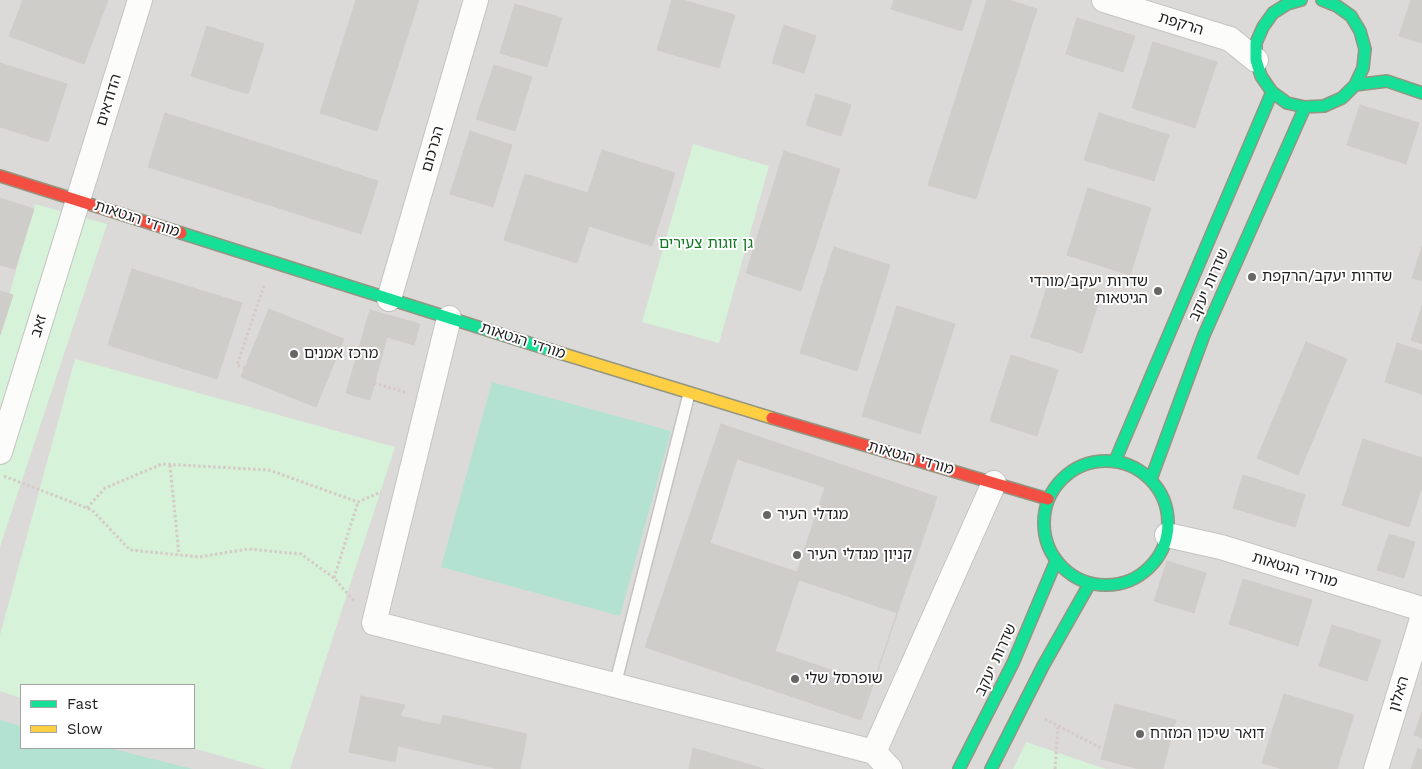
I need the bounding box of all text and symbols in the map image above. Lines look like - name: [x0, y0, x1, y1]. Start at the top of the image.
- street label: הרקפת: [1156, 9, 1206, 39]
- street label: הדודאים: [93, 72, 125, 128]
- street label: הכרכום: [418, 124, 448, 174]
- street label: מורדי הגטאות: [92, 197, 182, 241]
- park label: גן זוגות צעירים: [659, 235, 753, 253]
- street label: שדרות יעקב: [1185, 246, 1233, 324]
- place label: שדרות יעקב/הרקפת: [1262, 268, 1392, 286]
- marker: שדרות יעקב/הרקפת: [1246, 271, 1258, 283]
- place label: שדרות יעקב/מורדי הגיטאות: [1029, 273, 1148, 308]
- marker: שדרות יעקב/מורדי הגיטאות: [1152, 285, 1164, 297]
- street label: זאב: [27, 312, 51, 340]
- street label: מורדי הגטאות: [478, 319, 568, 363]
- place label: מרכז אמנים: [304, 345, 378, 363]
- marker: מרכז אמנים: [288, 348, 300, 360]
- street label: מורדי הגטאות: [866, 437, 956, 479]
- place label: מגדלי העיר: [777, 506, 848, 524]
- marker: מגדלי העיר: [761, 509, 773, 521]
- place label: קניון מגדלי העיר: [807, 546, 912, 564]
- street label: מורדי הגטאות: [1250, 548, 1340, 592]
- marker: קניון מגדלי העיר: [791, 549, 803, 561]
- street label: שדרות יעקב: [971, 621, 1021, 699]
- place label: שופרסל שלי: [805, 670, 883, 688]
- marker: שופרסל שלי: [789, 673, 801, 685]
- street label: האלון: [1385, 674, 1413, 714]
- legend: [20, 684, 195, 749]
- text: Fast: [67, 695, 98, 713]
- text: Slow: [67, 720, 103, 738]
- place label: דואר שיכון המזרח: [1150, 725, 1265, 743]
- marker: דואר שיכון המזרח: [1134, 728, 1146, 740]

